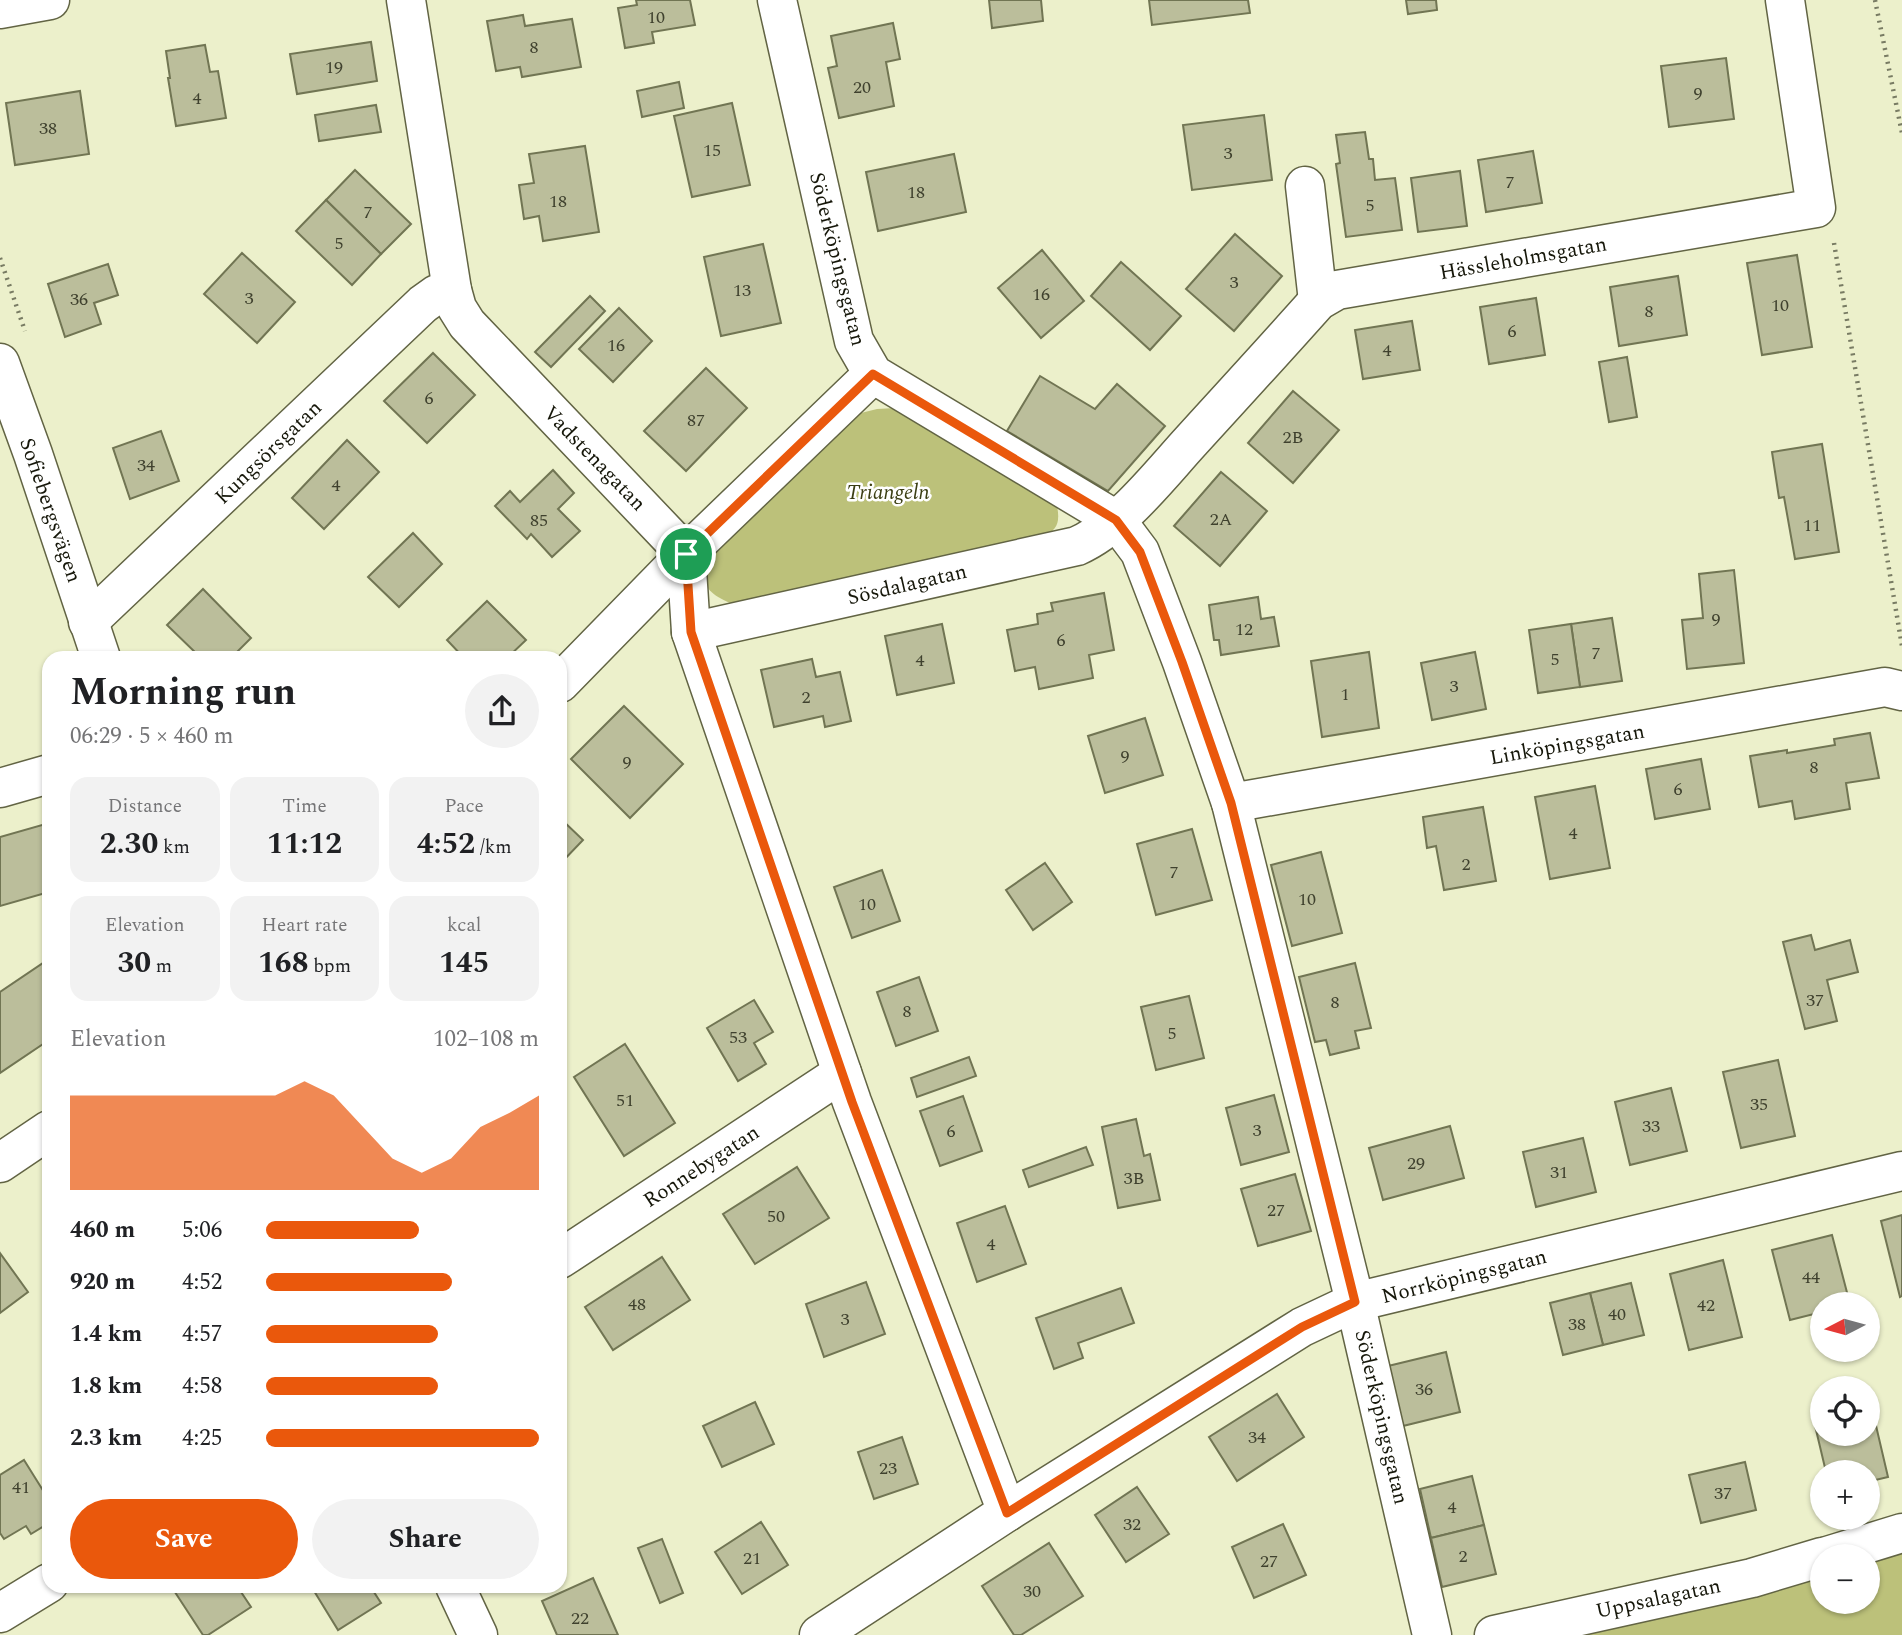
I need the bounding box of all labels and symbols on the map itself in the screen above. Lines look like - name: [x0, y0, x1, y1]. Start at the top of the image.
- house number: 10: [647, 4, 665, 31]
- house number: 8: [530, 34, 539, 61]
- house number: 19: [325, 54, 343, 81]
- house number: 20: [853, 74, 871, 101]
- house number: 9: [1694, 80, 1703, 107]
- house number: 4: [193, 85, 202, 112]
- house number: 38: [39, 115, 57, 142]
- house number: 15: [703, 137, 721, 164]
- house number: 3: [1224, 140, 1233, 167]
- street label: Söderköpingsgatan: [800, 169, 874, 349]
- house number: 7: [1506, 169, 1515, 196]
- house number: 18: [907, 179, 925, 206]
- house number: 18: [549, 188, 567, 215]
- house number: 5: [1366, 192, 1375, 219]
- house number: 7: [364, 199, 373, 226]
- street label: Hässleholmsgatan: [1437, 228, 1609, 289]
- house number: 5: [335, 230, 344, 257]
- house number: 3: [1230, 269, 1239, 296]
- house number: 13: [733, 277, 751, 304]
- house number: 16: [1032, 281, 1050, 308]
- house number: 3: [245, 285, 254, 312]
- house number: 36: [70, 286, 88, 313]
- house number: 10: [1771, 292, 1789, 319]
- house number: 8: [1645, 298, 1654, 325]
- house number: 6: [1508, 318, 1517, 345]
- house number: 16: [607, 332, 625, 359]
- house number: 4: [1383, 337, 1392, 364]
- house number: 6: [425, 385, 434, 412]
- street label: Kungsörsgatan: [208, 393, 330, 512]
- street label: Vadstenagatan: [535, 398, 653, 519]
- house number: 87: [687, 407, 705, 434]
- house number: 2B: [1283, 424, 1303, 451]
- street label: Sofiebergsvägen: [10, 434, 90, 587]
- house number: 34: [137, 452, 155, 479]
- house number: 4: [332, 472, 341, 499]
- park label: Triangeln: [846, 477, 930, 509]
- house number: 2A: [1210, 506, 1232, 533]
- house number: 85: [530, 507, 548, 534]
- house number: 11: [1803, 512, 1821, 539]
- pin: [656, 524, 716, 584]
- street label: Sösdalagatan: [844, 556, 970, 614]
- house number: 9: [1712, 606, 1721, 633]
- house number: 12: [1235, 616, 1253, 643]
- house number: 6: [1057, 627, 1066, 654]
- house number: 7: [1592, 640, 1601, 667]
- house number: 5: [1551, 646, 1560, 673]
- house number: 4: [916, 647, 925, 674]
- house number: 3: [1450, 673, 1459, 700]
- house number: 1: [1341, 681, 1350, 708]
- house number: 2: [802, 684, 811, 711]
- street label: Linköpingsgatan: [1487, 716, 1647, 774]
- house number: 9: [1121, 743, 1130, 770]
- house number: 9: [623, 749, 632, 776]
- house number: 8: [1810, 754, 1819, 781]
- house number: 6: [1674, 776, 1683, 803]
- house number: 4: [1569, 820, 1578, 847]
- house number: 2: [1462, 851, 1471, 878]
- house number: 7: [1170, 859, 1179, 886]
- house number: 10: [1298, 886, 1316, 913]
- house number: 10: [858, 891, 876, 918]
- house number: 37: [1806, 987, 1824, 1014]
- house number: 8: [1331, 989, 1340, 1016]
- house number: 8: [903, 998, 912, 1025]
- house number: 5: [1168, 1020, 1177, 1047]
- house number: 53: [729, 1024, 747, 1051]
- house number: 51: [616, 1087, 634, 1114]
- house number: 35: [1750, 1091, 1768, 1118]
- house number: 33: [1642, 1113, 1660, 1140]
- street label: Ronnebygatan: [637, 1117, 766, 1217]
- house number: 3: [1253, 1117, 1262, 1144]
- house number: 6: [947, 1118, 956, 1145]
- house number: 29: [1407, 1150, 1425, 1177]
- house number: 31: [1550, 1159, 1568, 1186]
- house number: 3B: [1124, 1165, 1144, 1192]
- house number: 27: [1267, 1197, 1285, 1224]
- house number: 50: [767, 1203, 785, 1230]
- house number: 4: [987, 1231, 996, 1258]
- street label: Norrköpingsgatan: [1378, 1241, 1550, 1313]
- house number: 44: [1802, 1264, 1820, 1291]
- house number: 48: [628, 1291, 646, 1318]
- house number: 42: [1697, 1292, 1715, 1319]
- north arrow: [1810, 1292, 1880, 1362]
- house number: 40: [1608, 1301, 1626, 1328]
- house number: 3: [841, 1306, 850, 1333]
- house number: 38: [1568, 1311, 1586, 1338]
- street label: Söderköpingsgatan: [1345, 1327, 1417, 1508]
- house number: 36: [1415, 1376, 1433, 1403]
- house number: 34: [1248, 1424, 1266, 1451]
- house number: 23: [879, 1455, 897, 1482]
- house number: 41: [12, 1474, 30, 1501]
- house number: 37: [1714, 1480, 1732, 1507]
- house number: 4: [1448, 1494, 1457, 1521]
- house number: 32: [1123, 1511, 1141, 1538]
- house number: 2: [1459, 1543, 1468, 1570]
- house number: 21: [743, 1545, 761, 1572]
- house number: 27: [1260, 1548, 1278, 1575]
- street label: Uppsalagatan: [1593, 1570, 1724, 1628]
- house number: 30: [1023, 1578, 1041, 1605]
- house number: 22: [571, 1605, 589, 1632]

